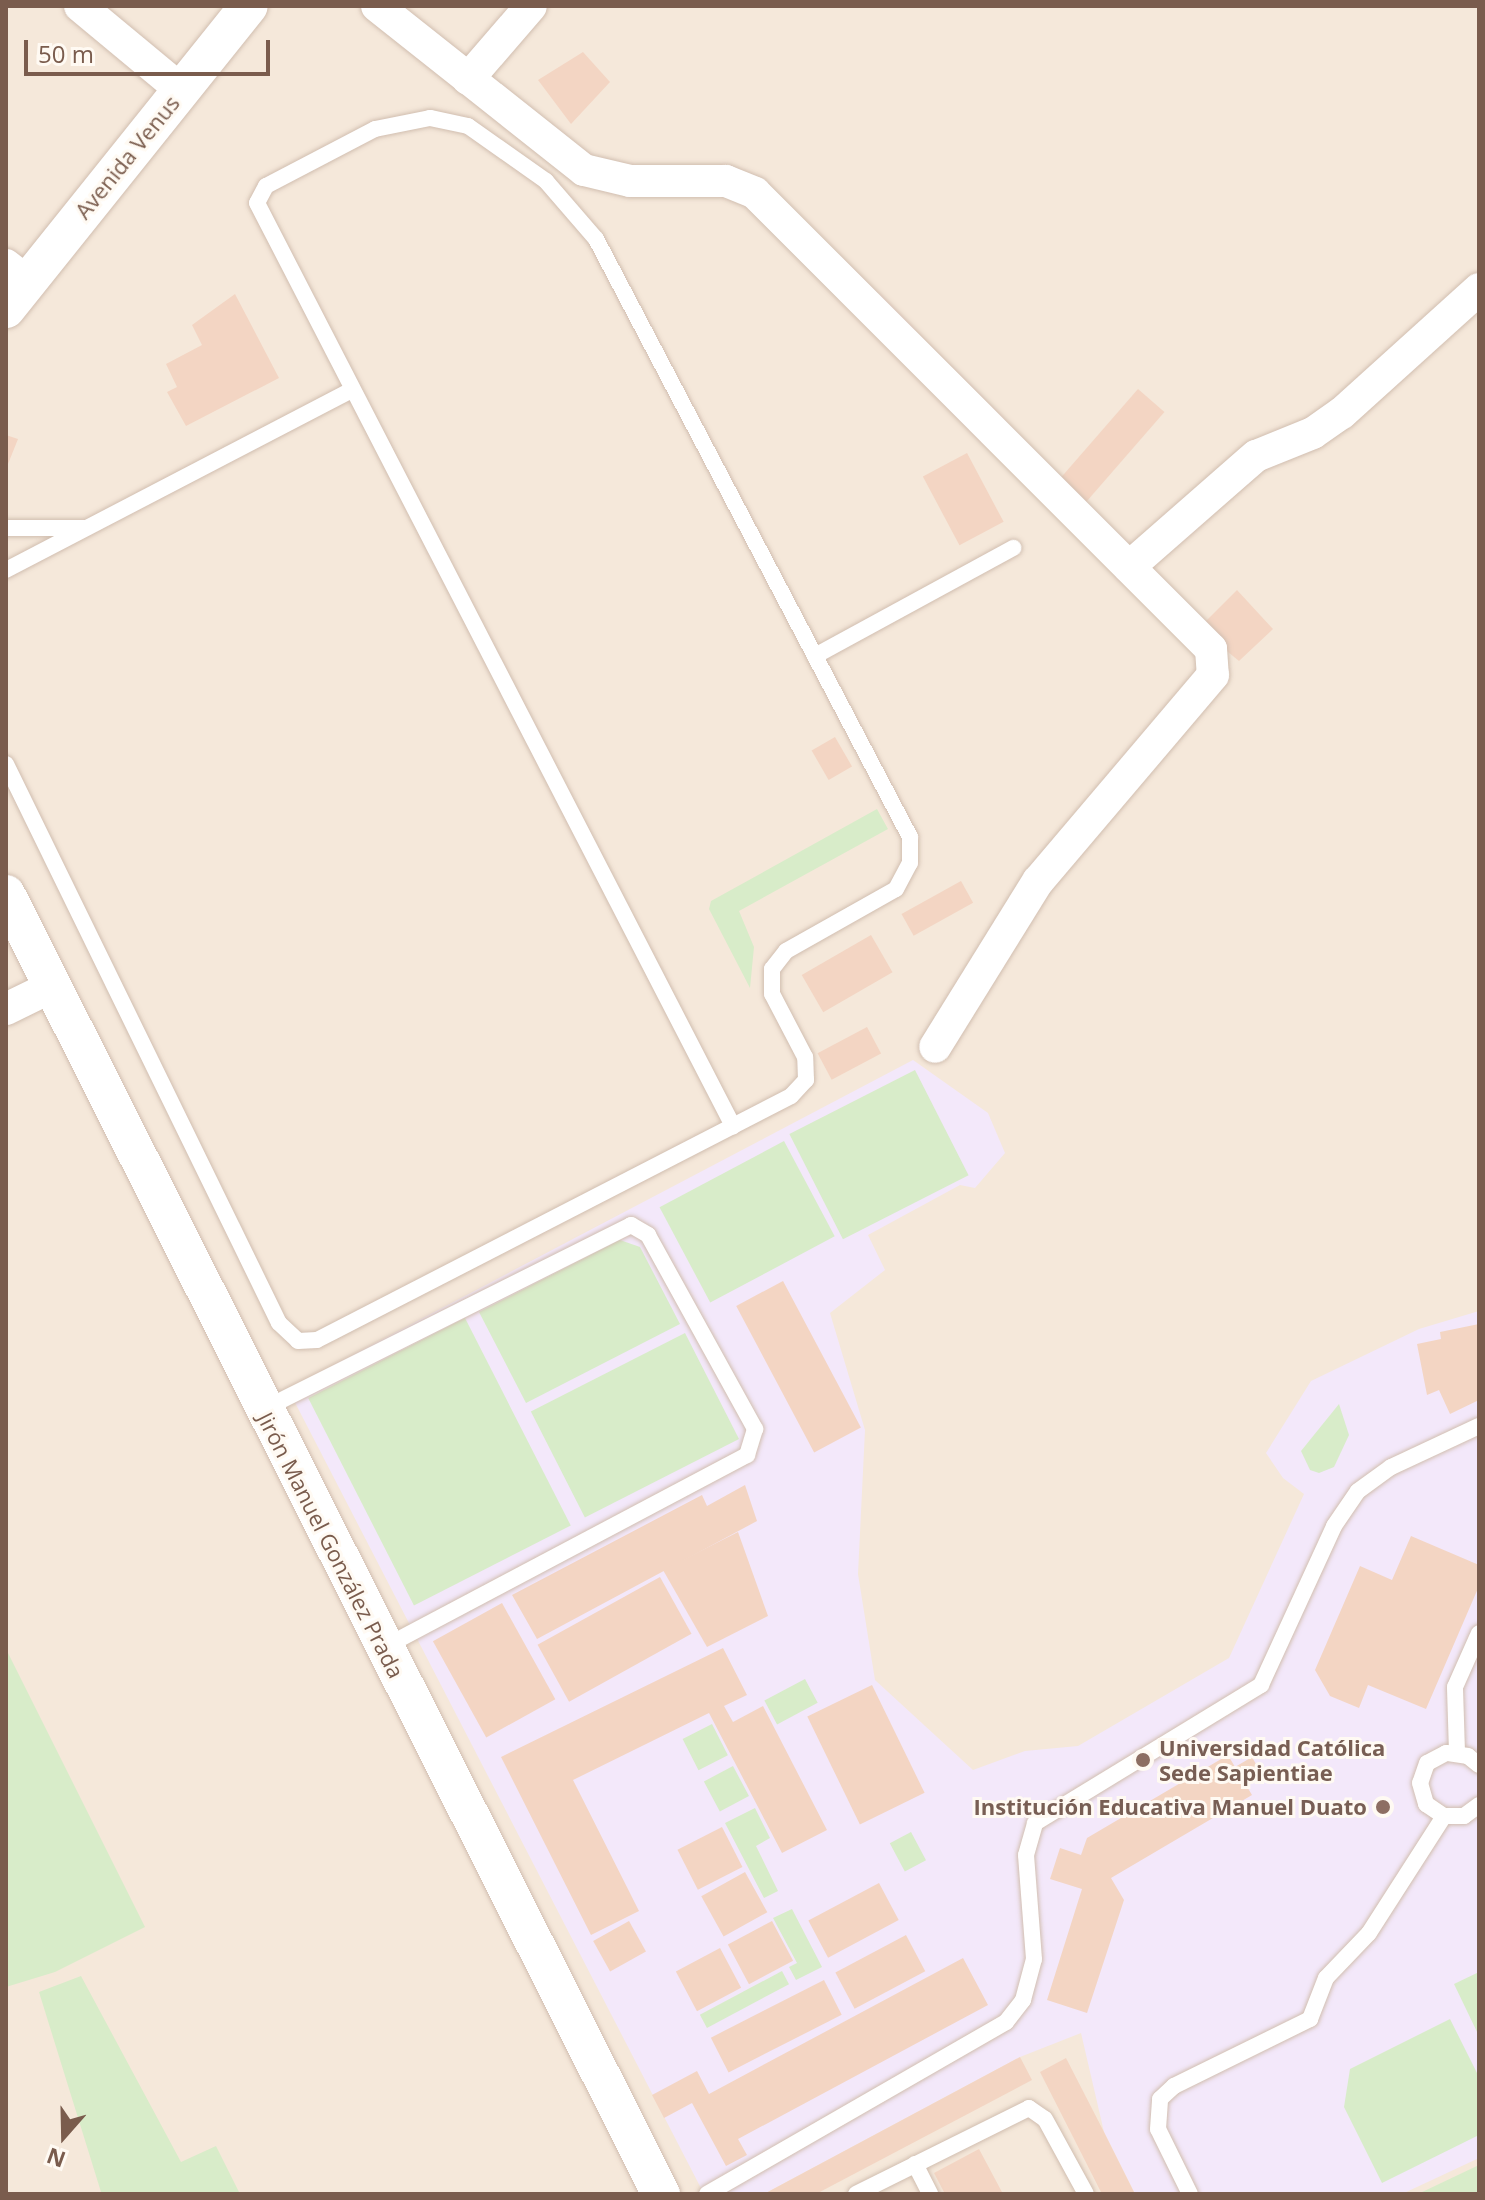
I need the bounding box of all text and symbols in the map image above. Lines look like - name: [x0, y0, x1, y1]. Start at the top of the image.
- scale bar: [28, 24, 274, 74]
- text: 50 m: [38, 37, 94, 70]
- street label: Avenida Venus: [69, 90, 185, 224]
- street label: Jirón Manuel González Prada: [252, 1408, 410, 1682]
- place label: Universidad Católica Sede Sapientiae: [1159, 1734, 1385, 1786]
- marker: Universidad Católica Sede Sapientiae: [1134, 1751, 1152, 1769]
- place label: Institución Educativa Manuel Duato: [974, 1794, 1367, 1820]
- marker: Institución Educativa Manuel Duato: [1374, 1798, 1392, 1816]
- north arrow: [24, 2096, 104, 2176]
- text: N: [42, 2141, 69, 2176]

